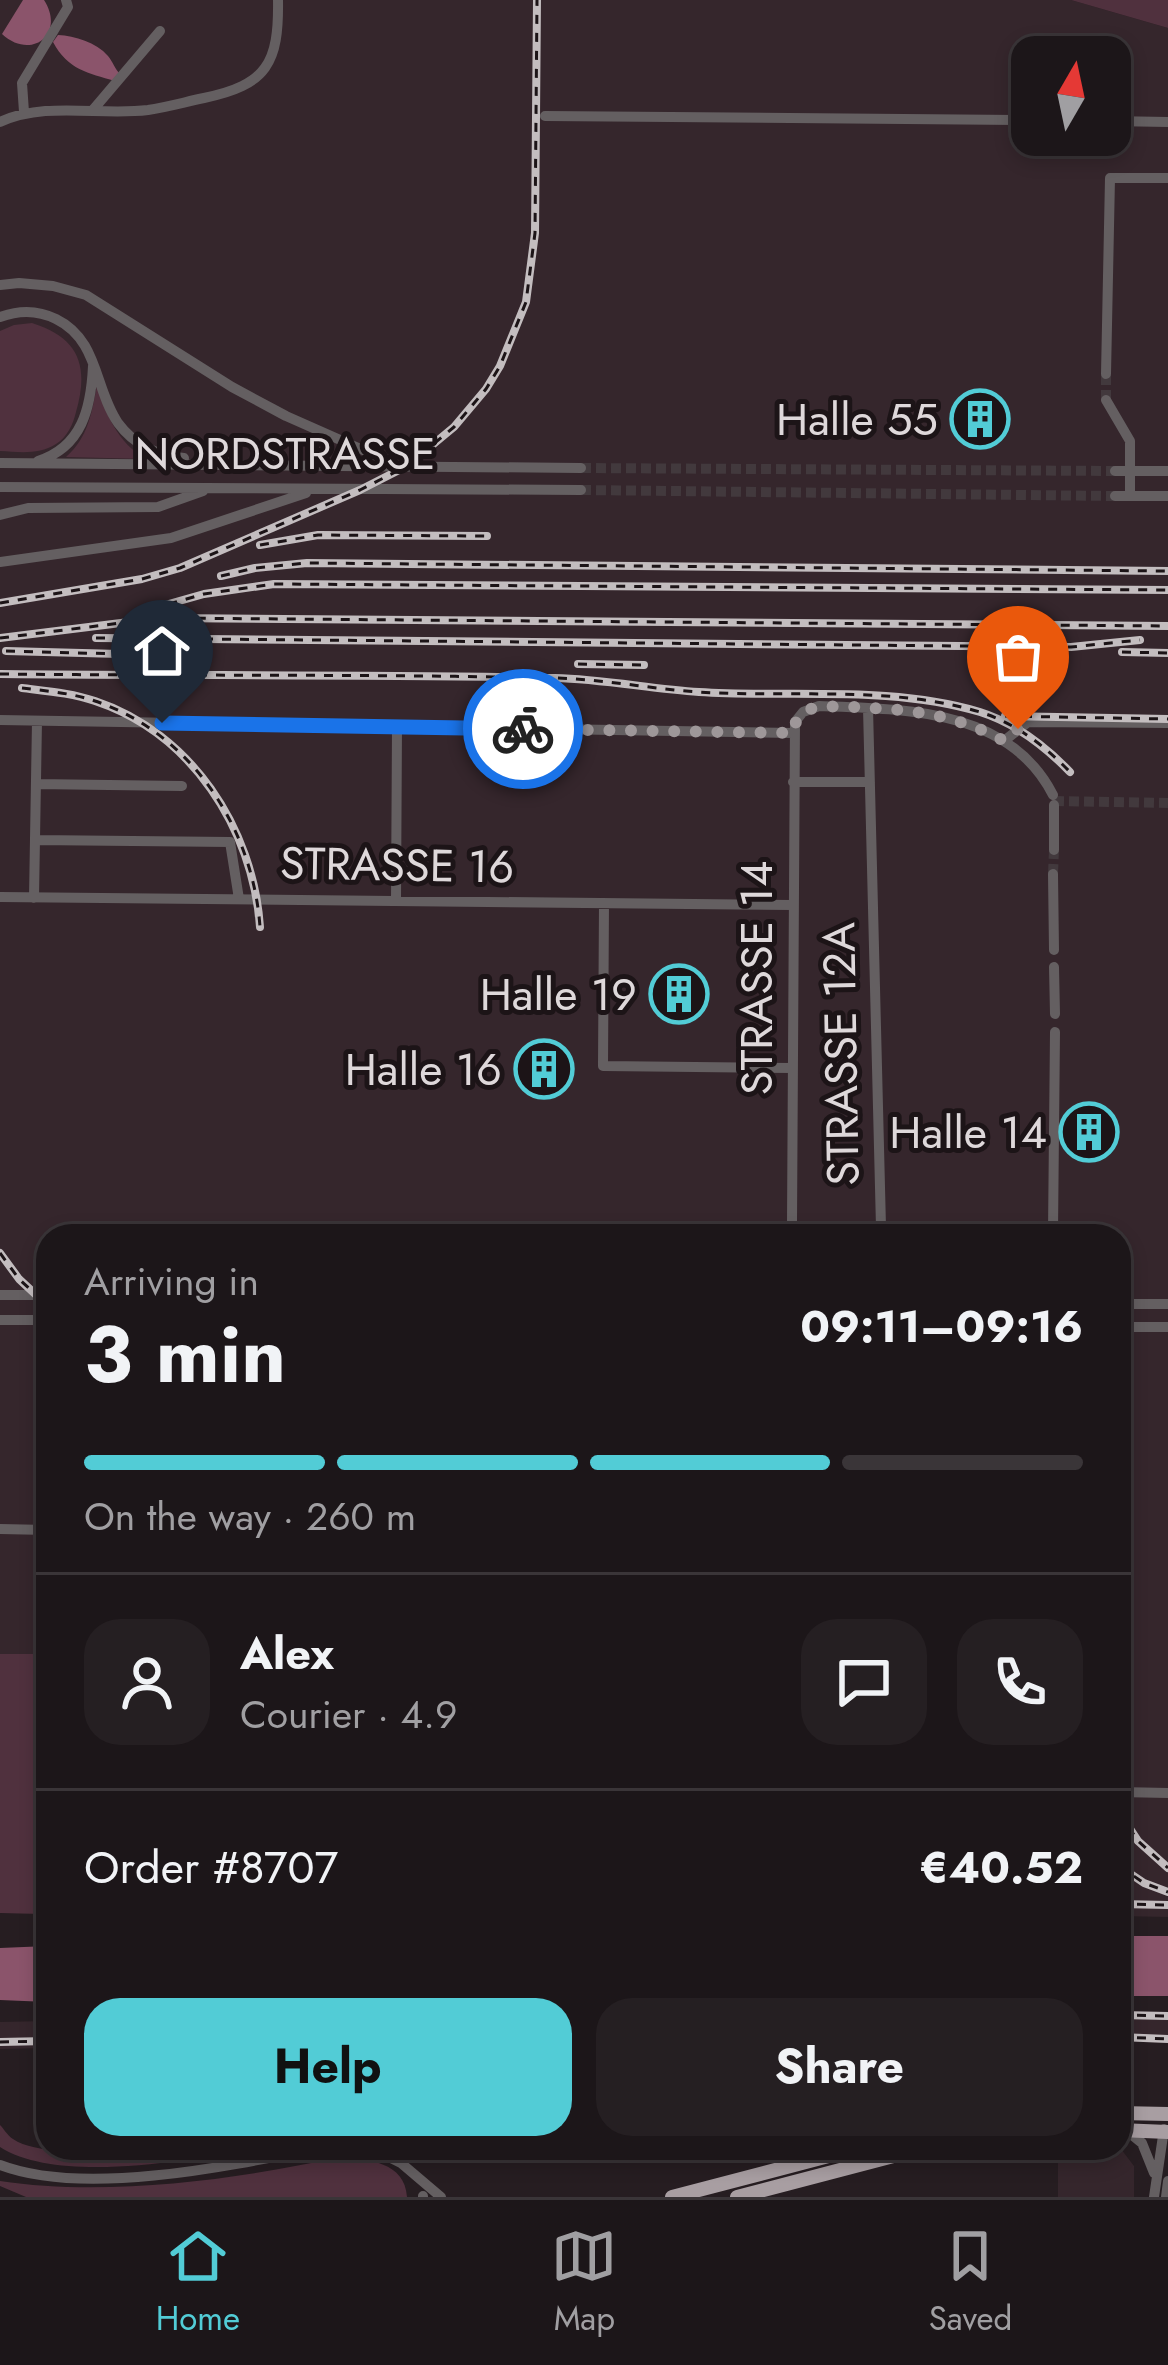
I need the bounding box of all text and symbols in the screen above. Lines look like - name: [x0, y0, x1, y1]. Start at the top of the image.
- north arrow: [1011, 36, 1131, 156]
- map controls: [1011, 36, 1131, 156]
- place label: Halle 55: [776, 387, 938, 452]
- building icon: Halle 55: [949, 388, 1011, 450]
- street label: NORDSTRASSE: [135, 421, 435, 486]
- pin: [111, 600, 213, 723]
- pin: [967, 606, 1069, 729]
- icon: home: [129, 618, 195, 684]
- icon: bag: [985, 624, 1051, 690]
- courier: [463, 669, 583, 789]
- icon: bike: [490, 696, 556, 762]
- street label: STRASSE 16: [279, 830, 515, 900]
- street label: STRASSE 14: [724, 861, 789, 1095]
- street label: STRASSE 12A: [806, 921, 876, 1186]
- place label: Halle 19: [480, 962, 637, 1027]
- building icon: Halle 19: [648, 963, 710, 1025]
- place label: Halle 16: [345, 1037, 502, 1102]
- building icon: Halle 16: [513, 1038, 575, 1100]
- place label: Halle 14: [889, 1100, 1047, 1165]
- building icon: Halle 14: [1058, 1101, 1120, 1163]
- text: Arriving in: [84, 1253, 259, 1310]
- text: 09:11–09:16: [800, 1294, 1083, 1359]
- text: 3 min: [84, 1299, 286, 1411]
- text: On the way · 260 m: [84, 1488, 416, 1545]
- button: person: [84, 1619, 210, 1745]
- button: chat: [801, 1619, 927, 1745]
- button: phone: [957, 1619, 1083, 1745]
- text: Alex: [240, 1621, 334, 1686]
- text: Courier · 4.9: [240, 1686, 457, 1743]
- text: Order #8707: [84, 1835, 338, 1900]
- text: €40.52: [919, 1835, 1083, 1900]
- button: Help: [84, 1998, 572, 2136]
- button: Share: [596, 1998, 1083, 2136]
- tab: Home: [156, 2223, 240, 2342]
- tab: Map: [551, 2223, 617, 2342]
- tab: Saved: [929, 2223, 1012, 2342]

